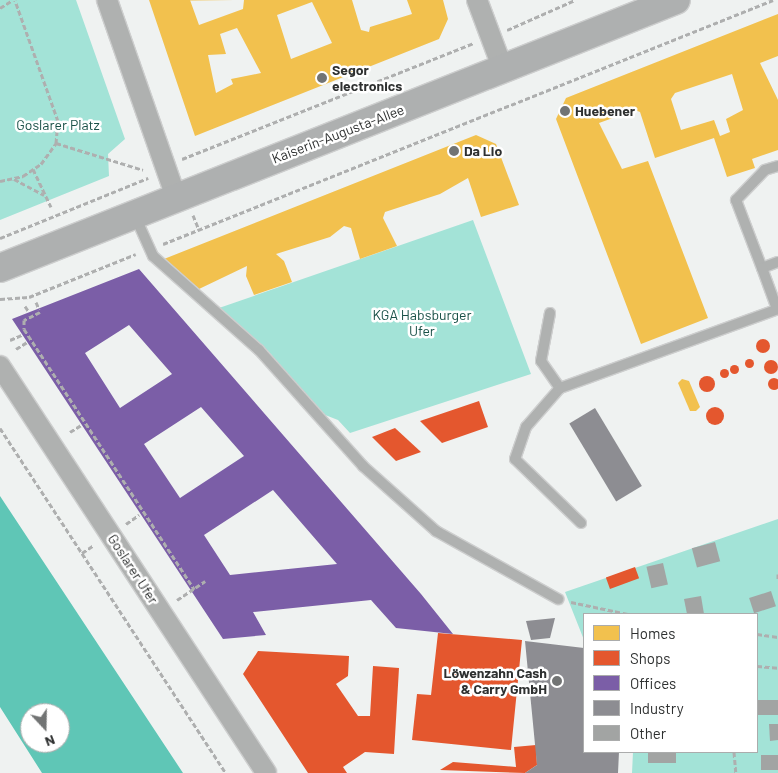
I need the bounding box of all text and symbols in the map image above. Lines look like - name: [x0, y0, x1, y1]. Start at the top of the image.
- place label: Segor electronics: [332, 62, 402, 94]
- marker: Segor electronics: [316, 72, 328, 84]
- street label: Kaiserin-Augusta-Allee: [269, 101, 407, 167]
- place label: Huebener: [575, 103, 635, 119]
- marker: Huebener: [559, 105, 571, 117]
- park label: Goslarer Platz: [16, 117, 100, 133]
- place label: Da Lio: [464, 143, 502, 159]
- marker: Da Lio: [448, 145, 460, 157]
- park label: KGA Habsburger Ufer: [372, 307, 472, 340]
- street label: Goslarer Ufer: [104, 531, 162, 607]
- legend: [583, 613, 758, 753]
- text: Homes: [630, 624, 675, 642]
- text: Shops: [630, 649, 670, 667]
- place label: Löwenzahn Cash & Carry GmbH: [443, 665, 547, 698]
- text: Offices: [630, 674, 676, 692]
- marker: Löwenzahn Cash & Carry GmbH: [551, 675, 563, 687]
- text: Industry: [630, 699, 684, 717]
- north arrow: [20, 703, 70, 753]
- text: Other: [630, 724, 666, 742]
- text: N: [43, 732, 58, 751]

